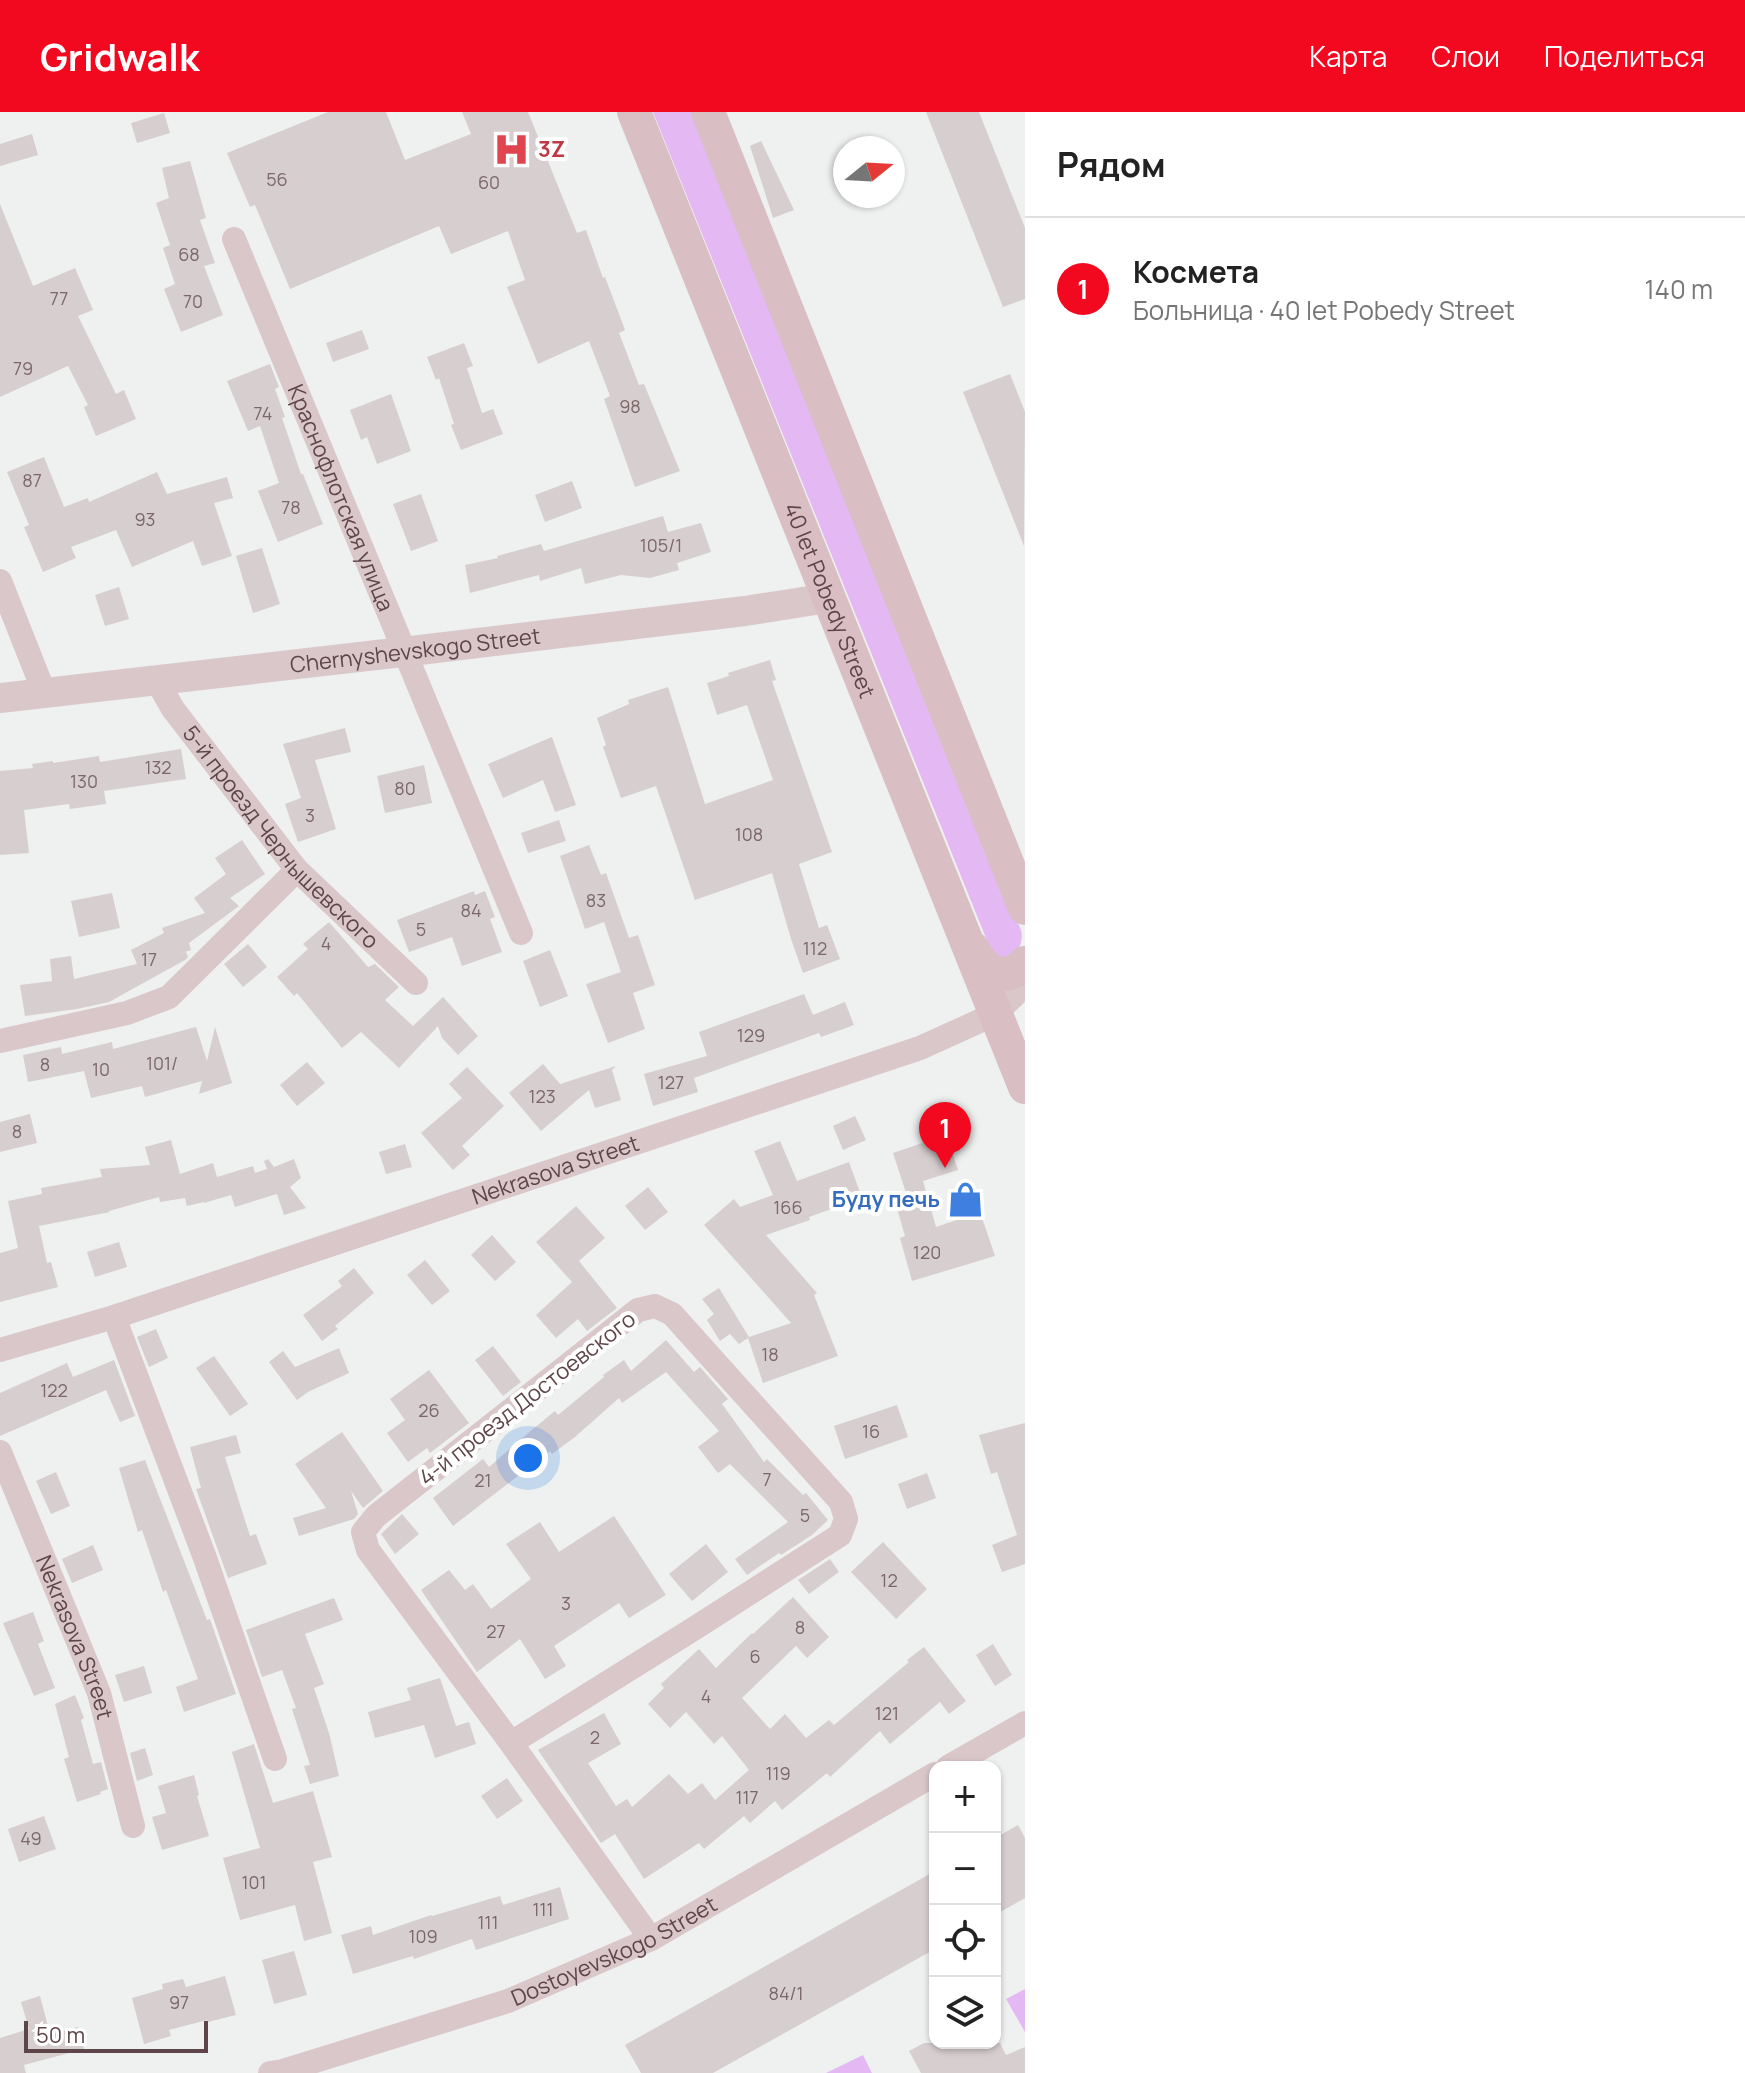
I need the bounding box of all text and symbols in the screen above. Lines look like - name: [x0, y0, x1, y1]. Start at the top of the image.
- text: Gridwalk: [40, 30, 199, 82]
- text: Карта: [1309, 37, 1387, 75]
- text: Слои: [1431, 37, 1500, 75]
- text: Поделиться: [1544, 37, 1705, 75]
- hospital icon: 3Z: [493, 130, 531, 168]
- place label: 3Z: [538, 134, 565, 164]
- north arrow: [833, 136, 905, 208]
- text: Рядом: [1057, 141, 1166, 187]
- house number: 56: [266, 167, 288, 191]
- house number: 60: [478, 170, 500, 194]
- house number: 68: [178, 242, 200, 266]
- text: Космета: [1133, 251, 1259, 292]
- text: 1: [1077, 271, 1089, 307]
- text: 140 m: [1644, 271, 1713, 307]
- house number: 77: [50, 286, 68, 310]
- house number: 70: [183, 289, 203, 313]
- text: Больница · 40 let Pobedy Street: [1133, 292, 1515, 328]
- house number: 79: [13, 356, 33, 380]
- street label: Краснофлотская улица: [281, 380, 401, 616]
- house number: 98: [619, 394, 641, 418]
- house number: 74: [254, 401, 272, 425]
- house number: 87: [22, 468, 42, 492]
- house number: 78: [281, 495, 301, 519]
- street label: 40 let Pobedy Street: [777, 498, 882, 702]
- house number: 93: [134, 507, 156, 531]
- house number: 105/1: [640, 533, 682, 557]
- street label: Chernyshevskogo Street: [288, 621, 542, 680]
- street label: 5-й проезд Чернышевского: [176, 719, 386, 955]
- house number: 132: [144, 755, 172, 779]
- house number: 130: [70, 769, 98, 793]
- house number: 80: [394, 776, 416, 800]
- house number: 3: [305, 803, 315, 827]
- house number: 108: [735, 822, 763, 846]
- house number: 83: [586, 888, 606, 912]
- house number: 84: [460, 898, 482, 922]
- house number: 5: [416, 917, 426, 941]
- house number: 4: [321, 931, 331, 955]
- house number: 112: [803, 936, 827, 960]
- house number: 17: [141, 947, 157, 971]
- house number: 129: [737, 1023, 765, 1047]
- house number: 101/: [146, 1051, 178, 1075]
- house number: 8: [40, 1052, 50, 1076]
- house number: 10: [92, 1057, 110, 1081]
- house number: 127: [658, 1070, 684, 1094]
- house number: 123: [528, 1084, 556, 1108]
- pin: 1: [919, 1102, 971, 1168]
- house number: 8: [12, 1119, 22, 1143]
- street label: Nekrasova Street: [468, 1128, 643, 1212]
- shop icon: Буду печь: [947, 1180, 985, 1218]
- place label: Буду печь: [832, 1184, 940, 1214]
- house number: 166: [773, 1195, 803, 1219]
- house number: 120: [913, 1240, 941, 1264]
- street label: 4-й проезд Достоевского: [412, 1304, 642, 1492]
- house number: 18: [761, 1342, 779, 1366]
- house number: 122: [40, 1378, 68, 1402]
- house number: 26: [418, 1398, 440, 1422]
- house number: 16: [862, 1419, 880, 1443]
- your location: [508, 1438, 548, 1478]
- house number: 7: [762, 1467, 772, 1491]
- house number: 21: [474, 1468, 492, 1492]
- house number: 5: [800, 1503, 810, 1527]
- street label: Nekrasova Street: [29, 1551, 120, 1723]
- house number: 12: [880, 1568, 898, 1592]
- house number: 3: [561, 1591, 571, 1615]
- house number: 8: [795, 1615, 805, 1639]
- house number: 27: [486, 1619, 506, 1643]
- house number: 6: [749, 1644, 761, 1668]
- house number: 4: [701, 1684, 711, 1708]
- house number: 121: [875, 1701, 899, 1725]
- house number: 2: [590, 1725, 600, 1749]
- house number: 119: [765, 1761, 791, 1785]
- map controls: [929, 1761, 1001, 2049]
- button: +: [929, 1761, 1001, 1833]
- house number: 117: [735, 1785, 759, 1809]
- house number: 49: [20, 1826, 42, 1850]
- button: −: [929, 1833, 1001, 1905]
- house number: 101: [241, 1870, 267, 1894]
- street label: Dostoyevskogo Street: [506, 1889, 723, 2013]
- house number: 111: [532, 1897, 554, 1921]
- button: locate: [929, 1905, 1001, 1977]
- house number: 111: [477, 1910, 499, 1934]
- house number: 109: [408, 1924, 438, 1948]
- button: layers: [929, 1977, 1001, 2049]
- house number: 84/1: [768, 1981, 804, 2005]
- house number: 97: [169, 1990, 189, 2014]
- scale bar: [24, 2017, 208, 2053]
- text: 50 m: [36, 2020, 85, 2050]

